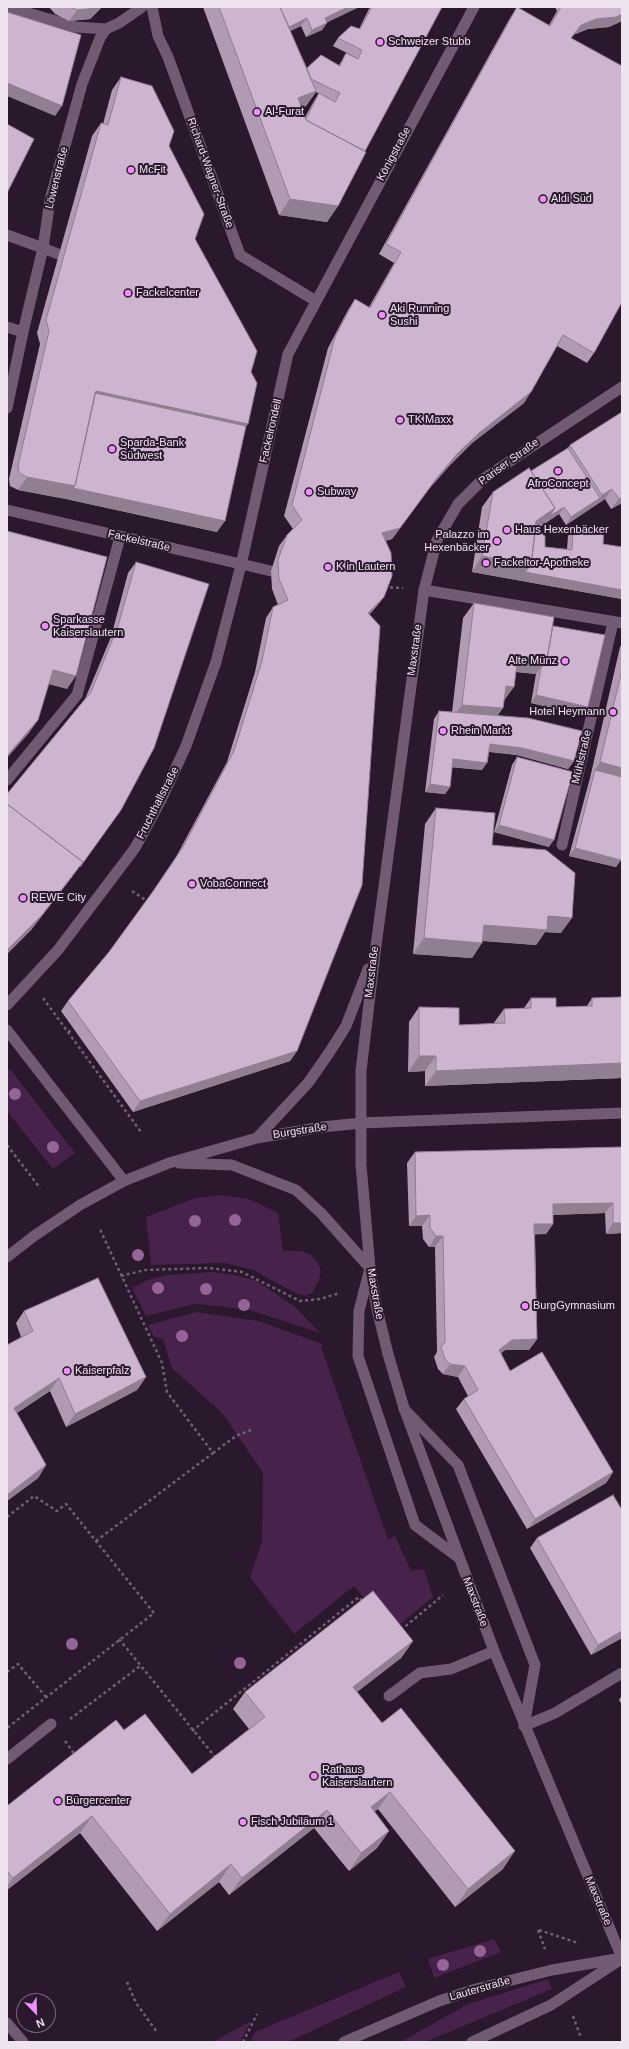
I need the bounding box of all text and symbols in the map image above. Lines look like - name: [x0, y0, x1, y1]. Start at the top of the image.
- place label: Schweizer Stubb: [388, 35, 471, 49]
- marker: Schweizer Stubb: [375, 37, 385, 47]
- place label: Al-Furat: [265, 105, 304, 119]
- marker: Al-Furat: [252, 107, 262, 117]
- street label: Richard-Wagner-Straße: [184, 116, 236, 230]
- street label: Königstraße: [374, 125, 414, 183]
- street label: Löwenstraße: [43, 146, 71, 210]
- place label: McFit: [139, 163, 166, 177]
- marker: McFit: [126, 165, 136, 175]
- place label: Aldi Süd: [551, 192, 592, 206]
- marker: Aldi Süd: [538, 194, 548, 204]
- place label: Fackelcenter: [136, 286, 199, 300]
- marker: Fackelcenter: [123, 288, 133, 298]
- place label: Aki Running Sushi: [390, 302, 449, 328]
- marker: Aki Running Sushi: [377, 310, 387, 320]
- street label: Fackelrondell: [257, 398, 285, 464]
- place label: TK Maxx: [408, 413, 451, 427]
- marker: TK Maxx: [395, 415, 405, 425]
- place label: Sparda-Bank Südwest: [120, 436, 184, 462]
- street label: Pariser Straße: [476, 436, 542, 488]
- marker: Sparda-Bank Südwest: [107, 444, 117, 454]
- marker: AfroConcept: [553, 466, 563, 476]
- place label: AfroConcept: [527, 477, 589, 491]
- place label: Subway: [317, 485, 356, 499]
- marker: Subway: [304, 487, 314, 497]
- place label: Haus Hexenbäcker: [515, 523, 609, 537]
- marker: Haus Hexenbäcker: [502, 525, 512, 535]
- street label: Fackelstraße: [107, 527, 171, 555]
- place label: Palazzo im Hexenbäcker: [424, 528, 489, 554]
- marker: Palazzo im Hexenbäcker: [492, 536, 502, 546]
- place label: Fackeltor-Apotheke: [494, 556, 589, 570]
- marker: Fackeltor-Apotheke: [481, 558, 491, 568]
- place label: K in Lautern: [336, 560, 395, 574]
- marker: K in Lautern: [323, 562, 333, 572]
- place label: Sparkasse Kaiserslautern: [53, 613, 123, 639]
- marker: Sparkasse Kaiserslautern: [40, 621, 50, 631]
- street label: Maxstraße: [405, 623, 425, 677]
- place label: Alte Münz: [508, 654, 557, 668]
- marker: Alte Münz: [560, 656, 570, 666]
- place label: Hotel Heymann: [529, 705, 605, 719]
- marker: Hotel Heymann: [608, 707, 618, 717]
- place label: Rhein Markt: [451, 724, 510, 738]
- marker: Rhein Markt: [438, 726, 448, 736]
- street label: Mühlstraße: [569, 729, 595, 785]
- street label: Fruchthallstraße: [134, 765, 182, 841]
- place label: VobaConnect: [200, 877, 266, 891]
- marker: VobaConnect: [187, 879, 197, 889]
- place label: REWE City: [31, 891, 86, 905]
- marker: REWE City: [18, 893, 28, 903]
- street label: Maxstraße: [362, 945, 382, 999]
- street label: Burgstraße: [272, 1120, 328, 1142]
- street label: Maxstraße: [364, 1267, 386, 1321]
- place label: BurgGymnasium: [533, 1299, 615, 1313]
- marker: BurgGymnasium: [520, 1301, 530, 1311]
- place label: Kaiserpfalz: [75, 1364, 129, 1378]
- marker: Kaiserpfalz: [62, 1366, 72, 1376]
- street label: Maxstraße: [460, 1575, 490, 1629]
- place label: Rathaus Kaiserslautern: [322, 1763, 392, 1789]
- marker: Rathaus Kaiserslautern: [309, 1771, 319, 1781]
- place label: Bürgercenter: [66, 1794, 130, 1808]
- marker: Bürgercenter: [53, 1796, 63, 1806]
- place label: Fisch Jubiläum 1: [251, 1815, 334, 1829]
- marker: Fisch Jubiläum 1: [238, 1817, 248, 1827]
- street label: Maxstraße: [582, 1875, 614, 1927]
- street label: Lauterstraße: [448, 1974, 512, 2004]
- north arrow: [16, 1993, 56, 2033]
- text: N: [34, 2016, 46, 2030]

